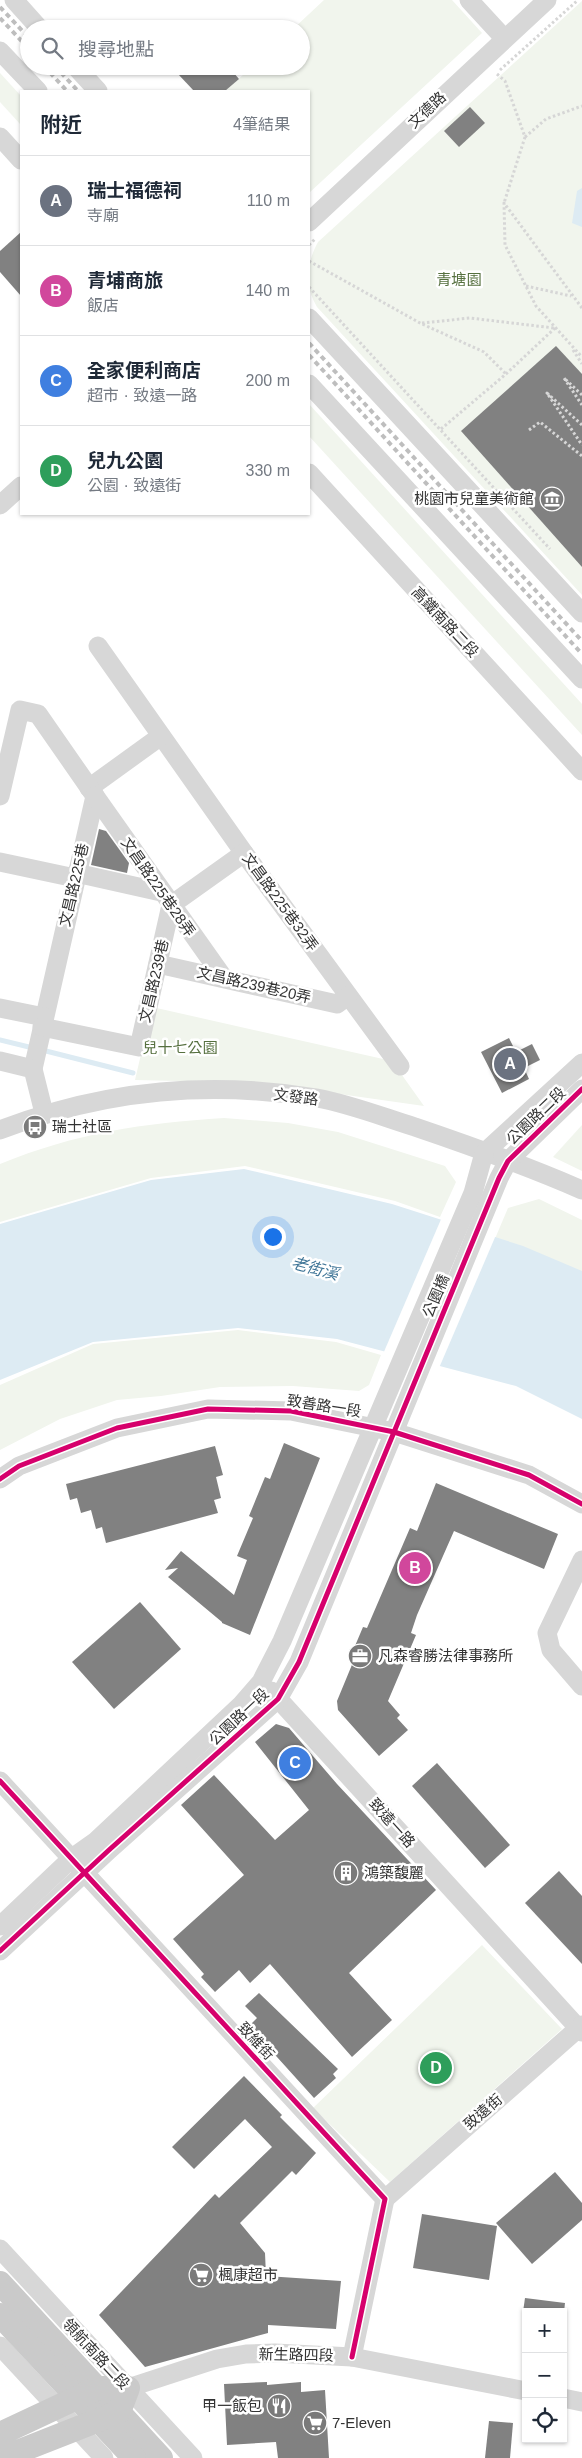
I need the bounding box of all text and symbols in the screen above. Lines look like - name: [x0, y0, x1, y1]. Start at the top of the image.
- search box: [20, 20, 310, 75]
- icon: search: [38, 34, 66, 62]
- text: 搜尋地點: [78, 39, 154, 60]
- street label: 文德路: [404, 88, 449, 131]
- text: 附近: [40, 113, 82, 136]
- text: 4筆結果: [233, 116, 290, 133]
- text: 瑞士福德祠: [87, 180, 182, 201]
- text: A: [50, 192, 62, 209]
- text: 110 m: [247, 192, 290, 209]
- text: 寺廟: [87, 207, 119, 224]
- text: 青埔商旅: [87, 270, 163, 291]
- park label: 青塘園: [436, 271, 482, 288]
- text: B: [50, 282, 62, 299]
- text: 140 m: [246, 282, 290, 299]
- text: 飯店: [87, 297, 119, 314]
- text: 全家便利商店: [87, 360, 201, 381]
- text: C: [50, 372, 62, 389]
- text: 200 m: [246, 372, 290, 389]
- text: 超市 · 致遠一路: [87, 387, 197, 404]
- text: 兒九公園: [87, 450, 163, 471]
- text: D: [50, 462, 62, 479]
- text: 330 m: [246, 462, 290, 479]
- text: 公園 · 致遠街: [87, 477, 181, 494]
- museum icon: 桃園市兒童美術館: [539, 486, 565, 512]
- place label: 桃園市兒童美術館: [414, 490, 534, 507]
- street label: 高鐵南路二段: [408, 583, 482, 660]
- street label: 文昌路225巷28弄: [118, 834, 199, 939]
- street label: 文昌路225巷: [56, 842, 91, 928]
- street label: 文昌路225巷32弄: [239, 849, 322, 954]
- street label: 文昌路239巷: [136, 938, 171, 1024]
- street label: 文昌路239巷20弄: [195, 963, 313, 1006]
- park label: 兒十七公園: [142, 1039, 218, 1056]
- pin: A: [494, 1045, 526, 1083]
- street label: 公園路二段: [503, 1083, 569, 1148]
- street label: 文發路: [273, 1085, 319, 1108]
- bus stop icon: 瑞士社區: [22, 1114, 48, 1140]
- place label: 瑞士社區: [52, 1118, 112, 1135]
- your location: [260, 1224, 286, 1250]
- water label: 老街溪: [289, 1254, 342, 1283]
- street label: 公園橋: [419, 1272, 452, 1320]
- street label: 致善路一段: [286, 1391, 362, 1420]
- pin: B: [399, 1549, 431, 1587]
- office icon: 凡森睿勝法律事務所: [347, 1643, 373, 1669]
- place label: 凡森睿勝法律事務所: [378, 1647, 513, 1664]
- street label: 公園路一段: [205, 1685, 272, 1748]
- pin: C: [279, 1744, 311, 1782]
- street label: 致遠一路: [366, 1795, 419, 1851]
- building icon: 鴻築馥麗: [333, 1860, 359, 1886]
- place label: 鴻築馥麗: [364, 1864, 424, 1881]
- street label: 致維街: [235, 2018, 278, 2063]
- pin: D: [420, 2049, 452, 2087]
- street label: 致遠街: [460, 2090, 505, 2133]
- supermarket icon: 楓康超市: [188, 2262, 214, 2288]
- place label: 楓康超市: [218, 2266, 278, 2283]
- map controls: [522, 2308, 567, 2443]
- button: +: [522, 2308, 567, 2353]
- street label: 領航南路二段: [59, 2315, 133, 2392]
- street label: 新生路四段: [258, 2345, 334, 2364]
- button: −: [522, 2353, 567, 2398]
- restaurant icon: 甲一飯包: [266, 2393, 292, 2419]
- place label: 甲一飯包: [202, 2397, 262, 2414]
- button: locate: [522, 2398, 567, 2443]
- supermarket icon: 7-Eleven: [302, 2410, 328, 2436]
- place label: 7-Eleven: [332, 2414, 391, 2431]

